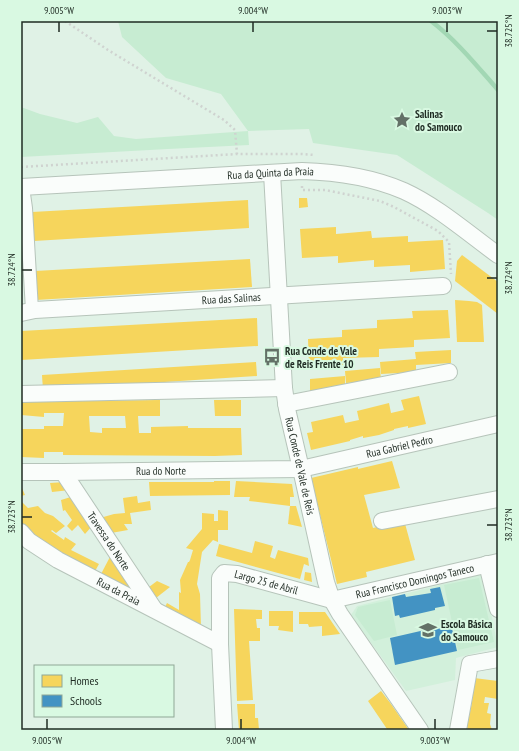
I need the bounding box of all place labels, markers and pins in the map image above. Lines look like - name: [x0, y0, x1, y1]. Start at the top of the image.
- place label: Salinas do Samouco: [415, 107, 462, 134]
- place icon: Salinas do Samouco: [392, 110, 412, 130]
- place label: Rua Conde de Vale de Reis Frente 10: [285, 344, 357, 371]
- bus stop icon: Rua Conde de Vale de Reis Frente 10: [262, 347, 282, 367]
- place label: Escola Básica do Samouco: [441, 617, 493, 644]
- school or university icon: Escola Básica do Samouco: [418, 620, 438, 640]

